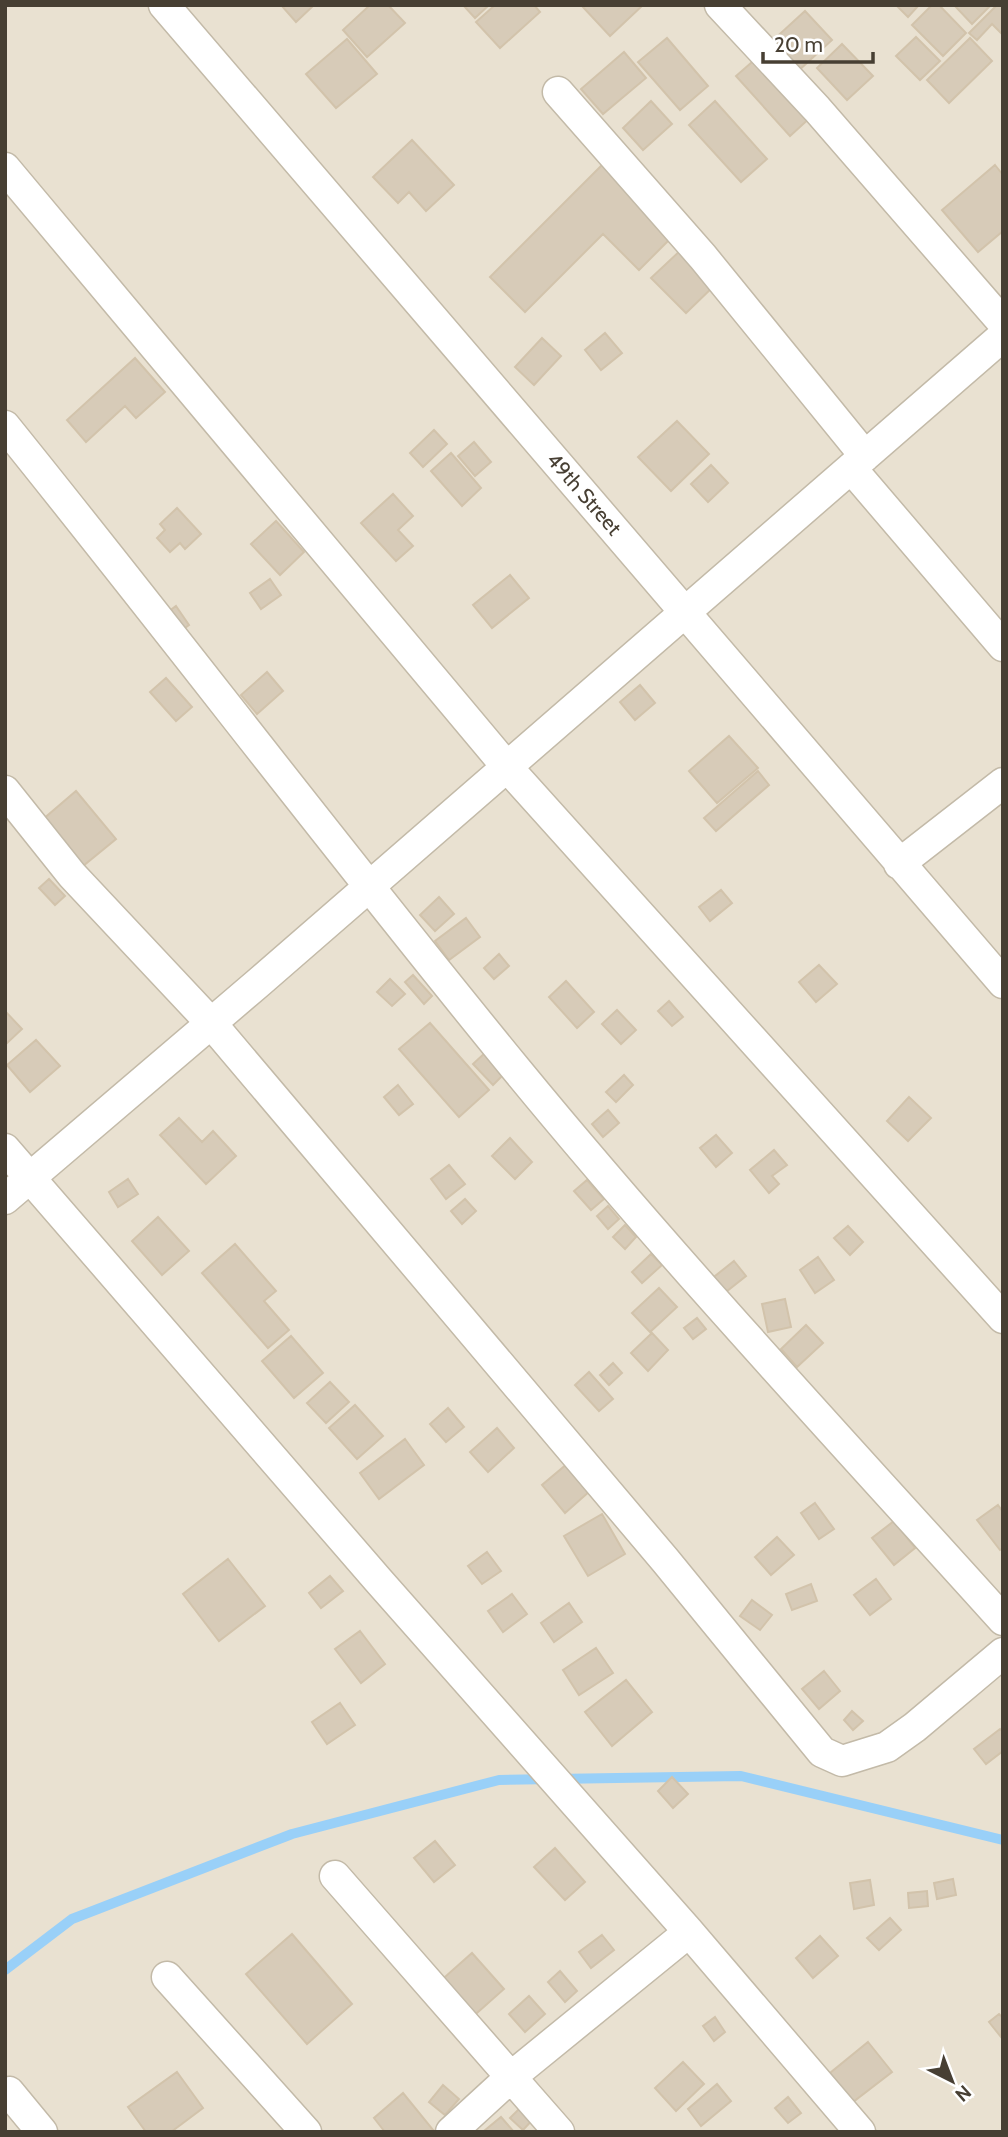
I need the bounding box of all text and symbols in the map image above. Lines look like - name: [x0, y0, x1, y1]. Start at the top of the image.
- scale bar: [763, 21, 873, 65]
- text: 20 m: [774, 32, 823, 57]
- street label: 49th Street: [542, 447, 627, 540]
- north arrow: [917, 2046, 987, 2116]
- text: N: [950, 2080, 976, 2106]

